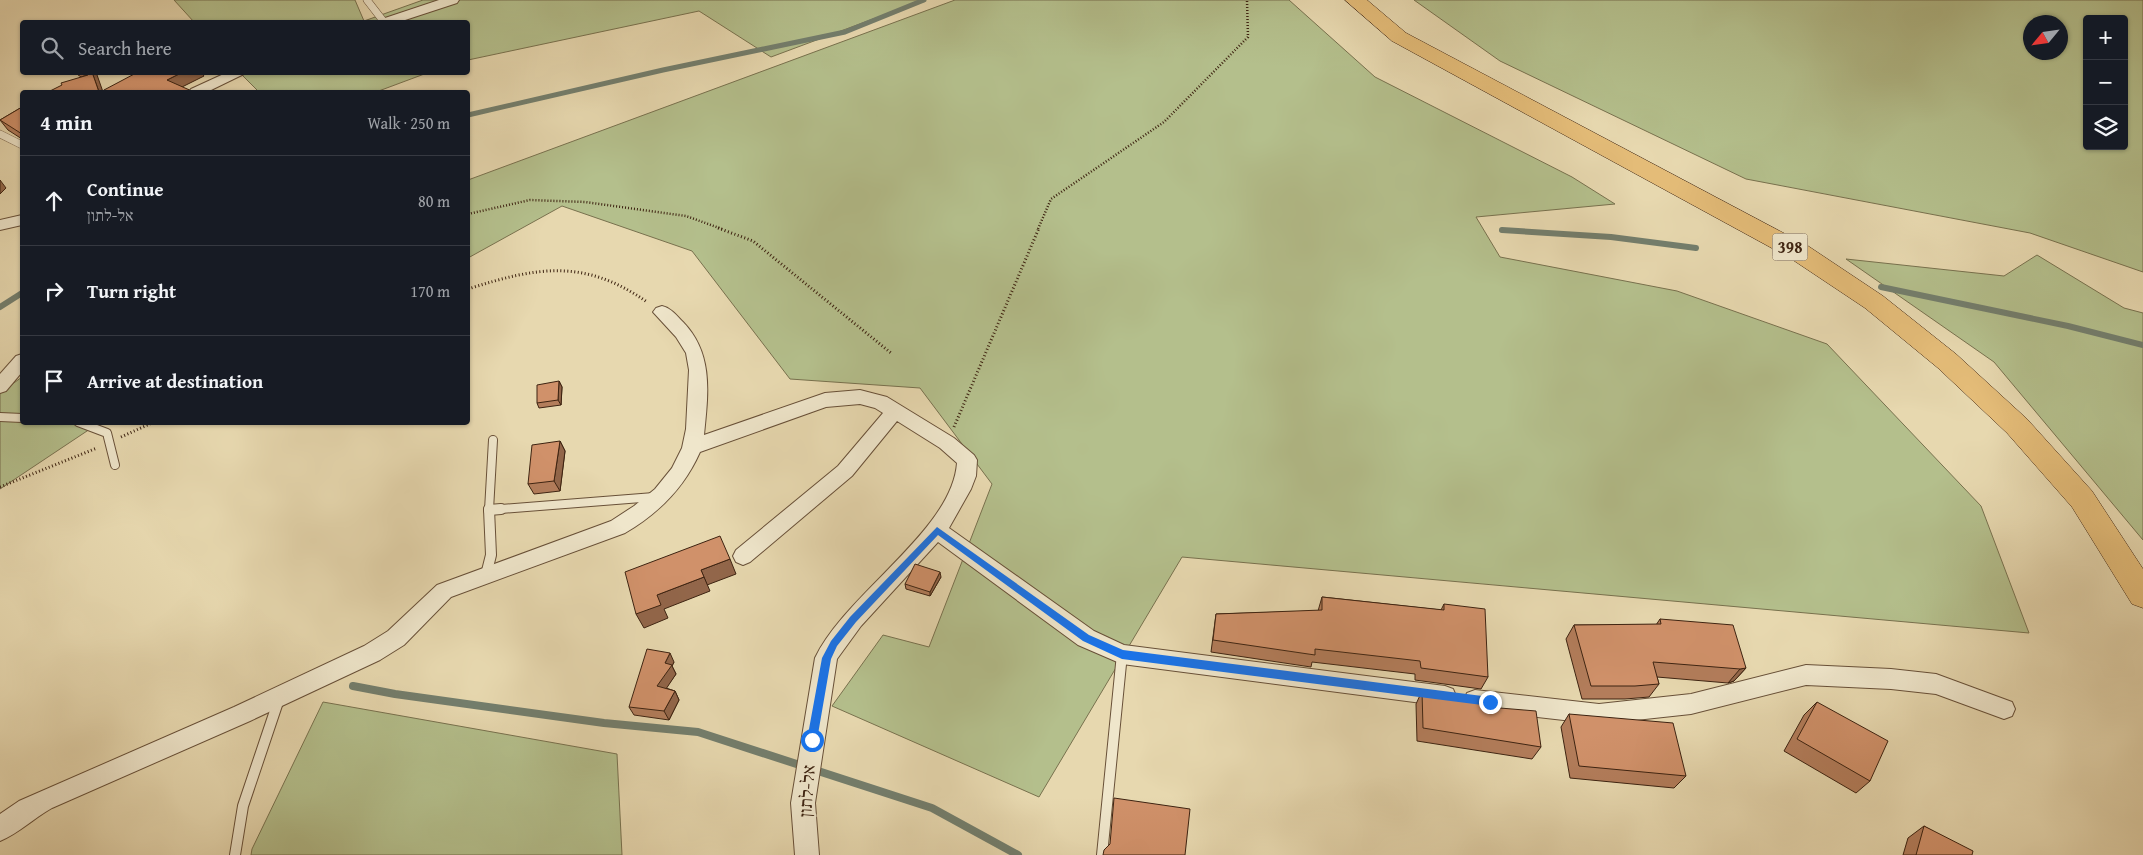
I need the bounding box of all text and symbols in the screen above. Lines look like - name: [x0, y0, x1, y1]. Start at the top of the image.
- north arrow: [2023, 15, 2068, 60]
- map controls: [2083, 15, 2128, 150]
- button: +: [2083, 15, 2128, 60]
- search box: [20, 20, 470, 75]
- icon: search: [38, 34, 66, 62]
- text: Search here: [78, 34, 172, 62]
- button: −: [2083, 60, 2128, 105]
- button: layers: [2083, 105, 2128, 150]
- text: 4 min: [40, 107, 92, 138]
- text: Walk · 250 m: [367, 111, 450, 135]
- text: Continue: [87, 175, 164, 203]
- icon: ahead: [40, 187, 68, 215]
- text: 80 m: [418, 189, 450, 213]
- text: אל-לתון: [87, 203, 134, 227]
- road number: 398: [1772, 233, 1808, 260]
- icon: right: [40, 277, 68, 305]
- text: Turn right: [87, 277, 176, 305]
- text: 170 m: [410, 279, 450, 303]
- icon: arrive: [40, 367, 68, 395]
- text: Arrive at destination: [87, 367, 263, 395]
- route end: [1479, 691, 1502, 714]
- route start: [801, 729, 824, 752]
- street label: אל-לתון: [791, 764, 822, 818]

